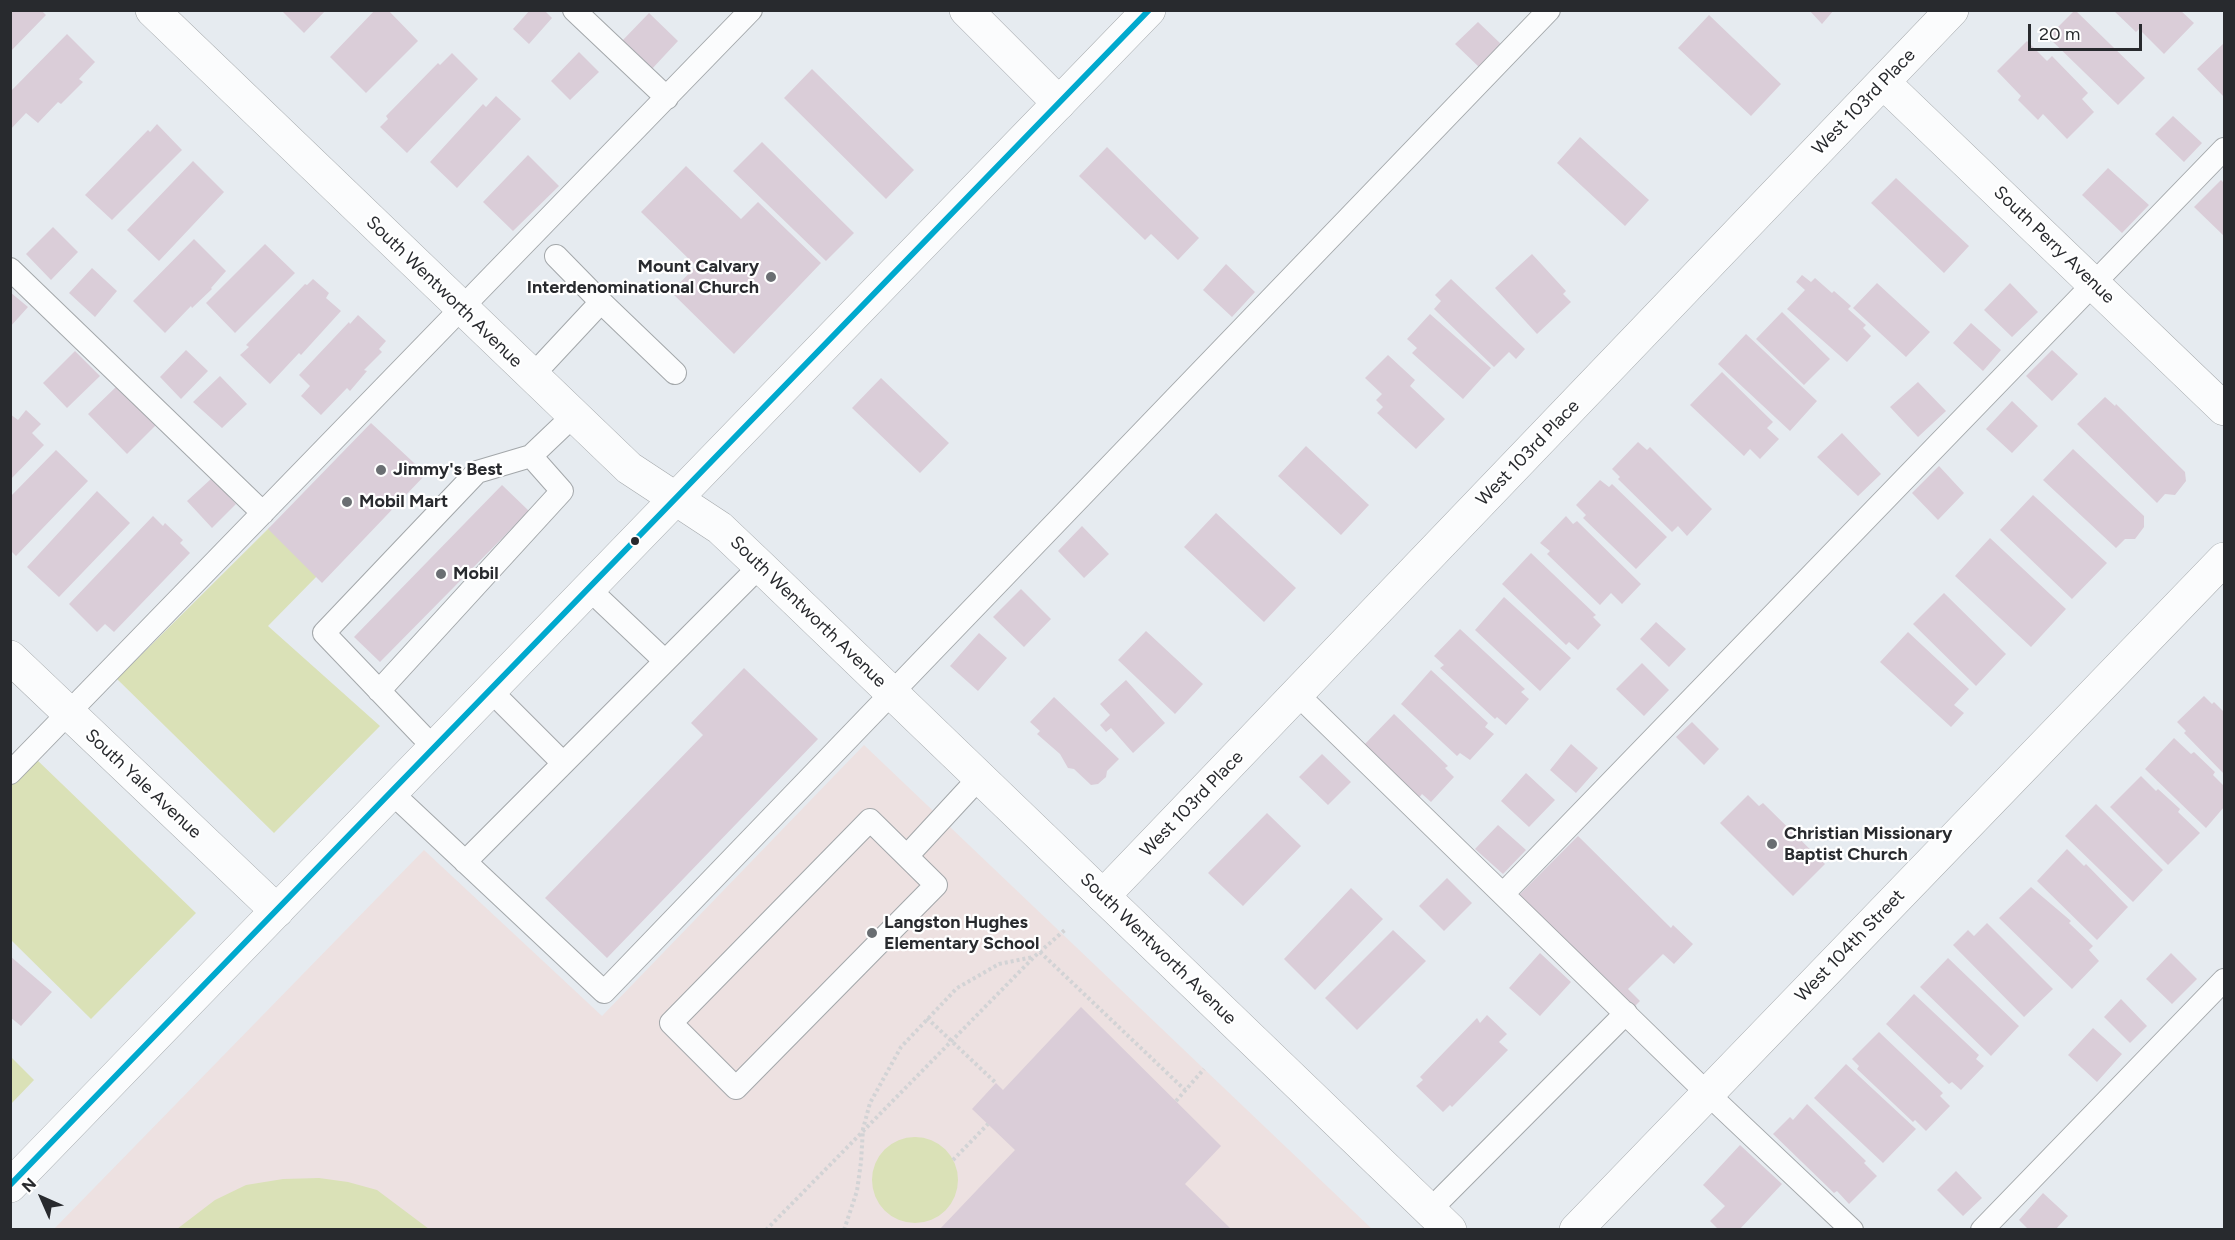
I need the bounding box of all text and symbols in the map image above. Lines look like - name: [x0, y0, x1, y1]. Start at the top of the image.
- scale bar: [2031, 12, 2145, 50]
- text: 20 m: [2039, 23, 2080, 45]
- street label: West 103rd Place: [1808, 45, 1920, 159]
- street label: South Perry Avenue: [1989, 182, 2119, 308]
- street label: South Wentworth Avenue: [361, 212, 527, 372]
- place label: Mount Calvary Interdenominational Church: [527, 256, 759, 298]
- marker: Mount Calvary Interdenominational Church: [764, 270, 778, 284]
- street label: West 103rd Place: [1472, 396, 1584, 510]
- place label: Jimmy's Best: [393, 459, 503, 481]
- marker: Jimmy's Best: [374, 463, 388, 477]
- place label: Mobil Mart: [359, 491, 448, 513]
- marker: Mobil Mart: [340, 495, 354, 509]
- street label: South Wentworth Avenue: [725, 532, 891, 692]
- unlabelled marker: [629, 535, 641, 547]
- place label: Mobil: [453, 563, 499, 585]
- marker: Mobil: [434, 567, 448, 581]
- street label: South Yale Avenue: [80, 725, 206, 843]
- street label: West 103rd Place: [1136, 747, 1248, 861]
- place label: Christian Missionary Baptist Church: [1784, 823, 1952, 866]
- marker: Christian Missionary Baptist Church: [1765, 837, 1779, 851]
- street label: South Wentworth Avenue: [1075, 869, 1241, 1029]
- street label: West 104th Street: [1791, 885, 1909, 1007]
- place label: Langston Hughes Elementary School: [884, 912, 1039, 954]
- marker: Langston Hughes Elementary School: [865, 926, 879, 940]
- north arrow: [12, 1168, 72, 1228]
- text: N: [18, 1174, 40, 1196]

